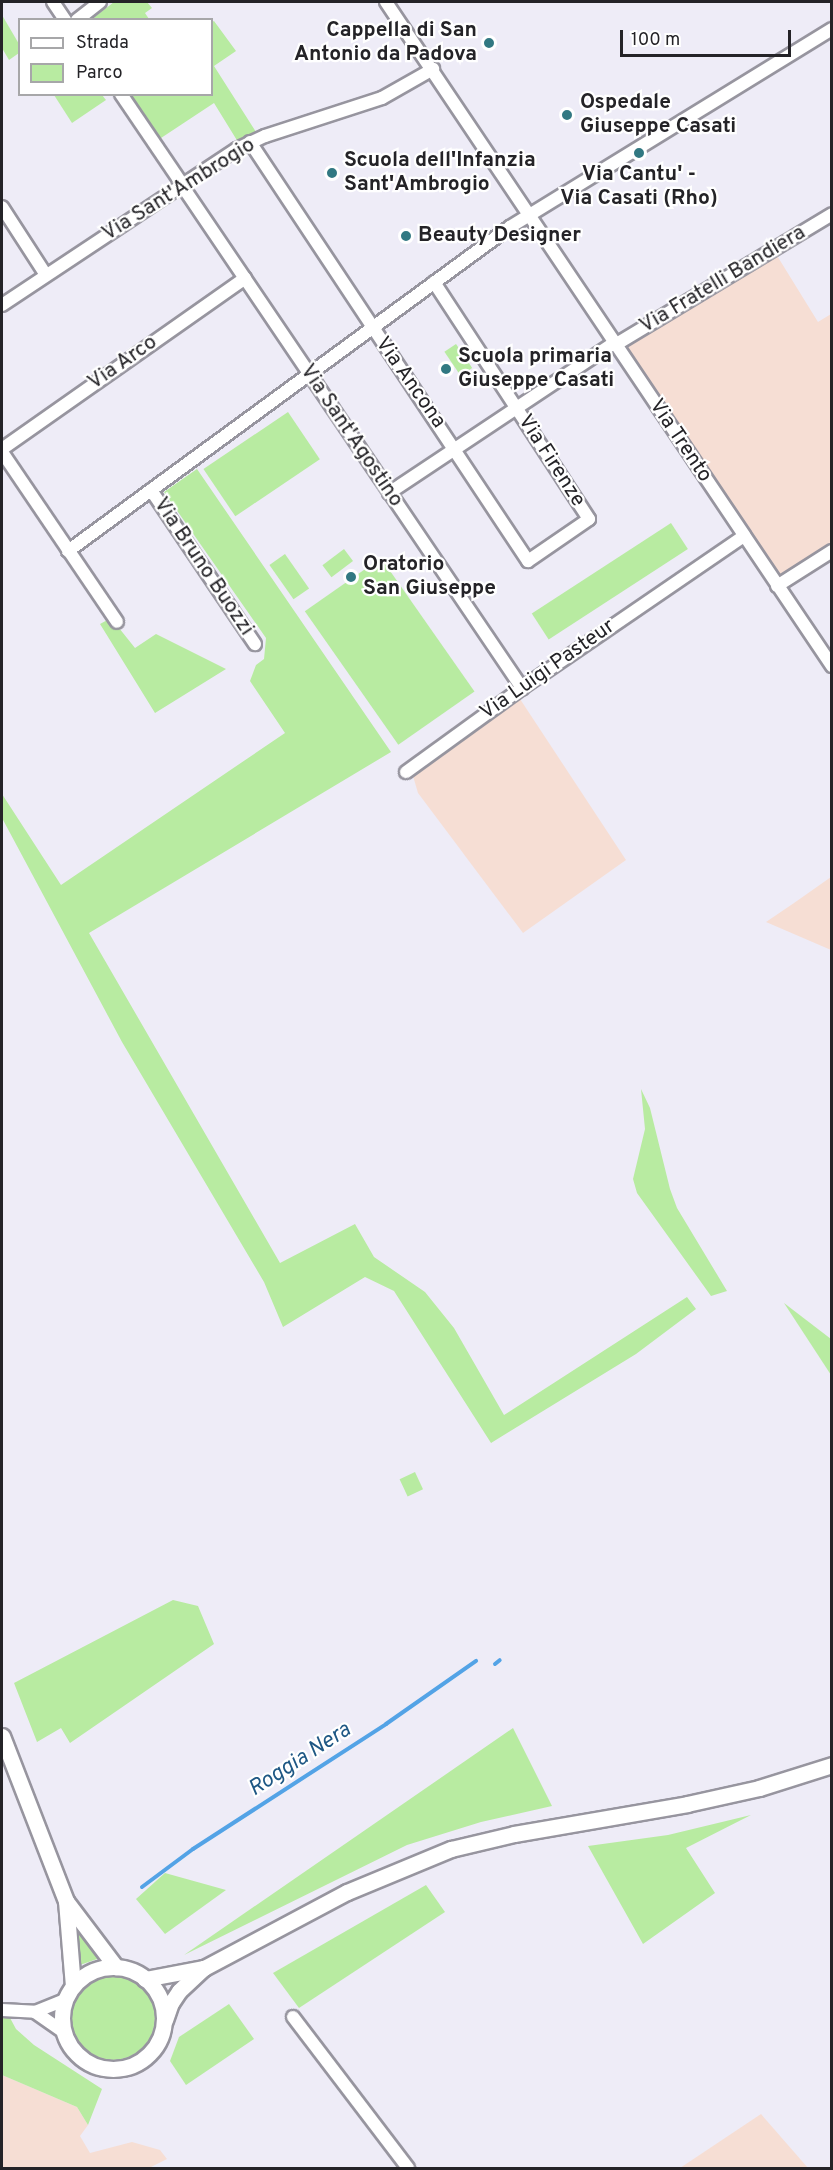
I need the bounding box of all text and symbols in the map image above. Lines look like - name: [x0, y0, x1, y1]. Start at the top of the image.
- legend: [18, 18, 213, 96]
- place label: Cappella di San Antonio da Padova: [294, 18, 477, 68]
- scale bar: [623, 18, 794, 56]
- text: 100 m: [631, 29, 680, 52]
- text: Strada: [76, 32, 129, 55]
- marker: Cappella di San Antonio da Padova: [482, 36, 496, 50]
- text: Parco: [76, 62, 122, 85]
- place label: Ospedale Giuseppe Casati: [580, 90, 736, 140]
- marker: Ospedale Giuseppe Casati: [558, 106, 576, 124]
- street label: Via Sant'Ambrogio: [98, 133, 260, 247]
- marker: Via Cantu' - Via Casati (Rho): [632, 146, 646, 160]
- place label: Scuola dell'Infanzia Sant'Ambrogio: [344, 148, 536, 198]
- place label: Via Cantu' - Via Casati (Rho): [560, 162, 718, 212]
- marker: Scuola dell'Infanzia Sant'Ambrogio: [325, 166, 339, 180]
- street label: Via Fratelli Bandiera: [636, 221, 810, 339]
- place label: Beauty Designer: [418, 223, 581, 249]
- marker: Beauty Designer: [399, 229, 413, 243]
- street label: Via Arco: [83, 330, 163, 396]
- street label: Via Ancona: [369, 332, 451, 434]
- place label: Scuola primaria Giuseppe Casati: [458, 344, 614, 394]
- street label: Via Sant'Agostino: [294, 360, 408, 512]
- marker: Scuola primaria Giuseppe Casati: [439, 362, 453, 376]
- street label: Via Trento: [643, 394, 717, 488]
- street label: Via Firenze: [512, 410, 590, 512]
- street label: Via Bruno Buozzi: [148, 493, 258, 641]
- place label: Oratorio San Giuseppe: [363, 552, 496, 602]
- marker: Oratorio San Giuseppe: [344, 570, 358, 584]
- street label: Via Luigi Pasteur: [476, 614, 620, 726]
- water label: Roggia Nera: [244, 1717, 356, 1803]

